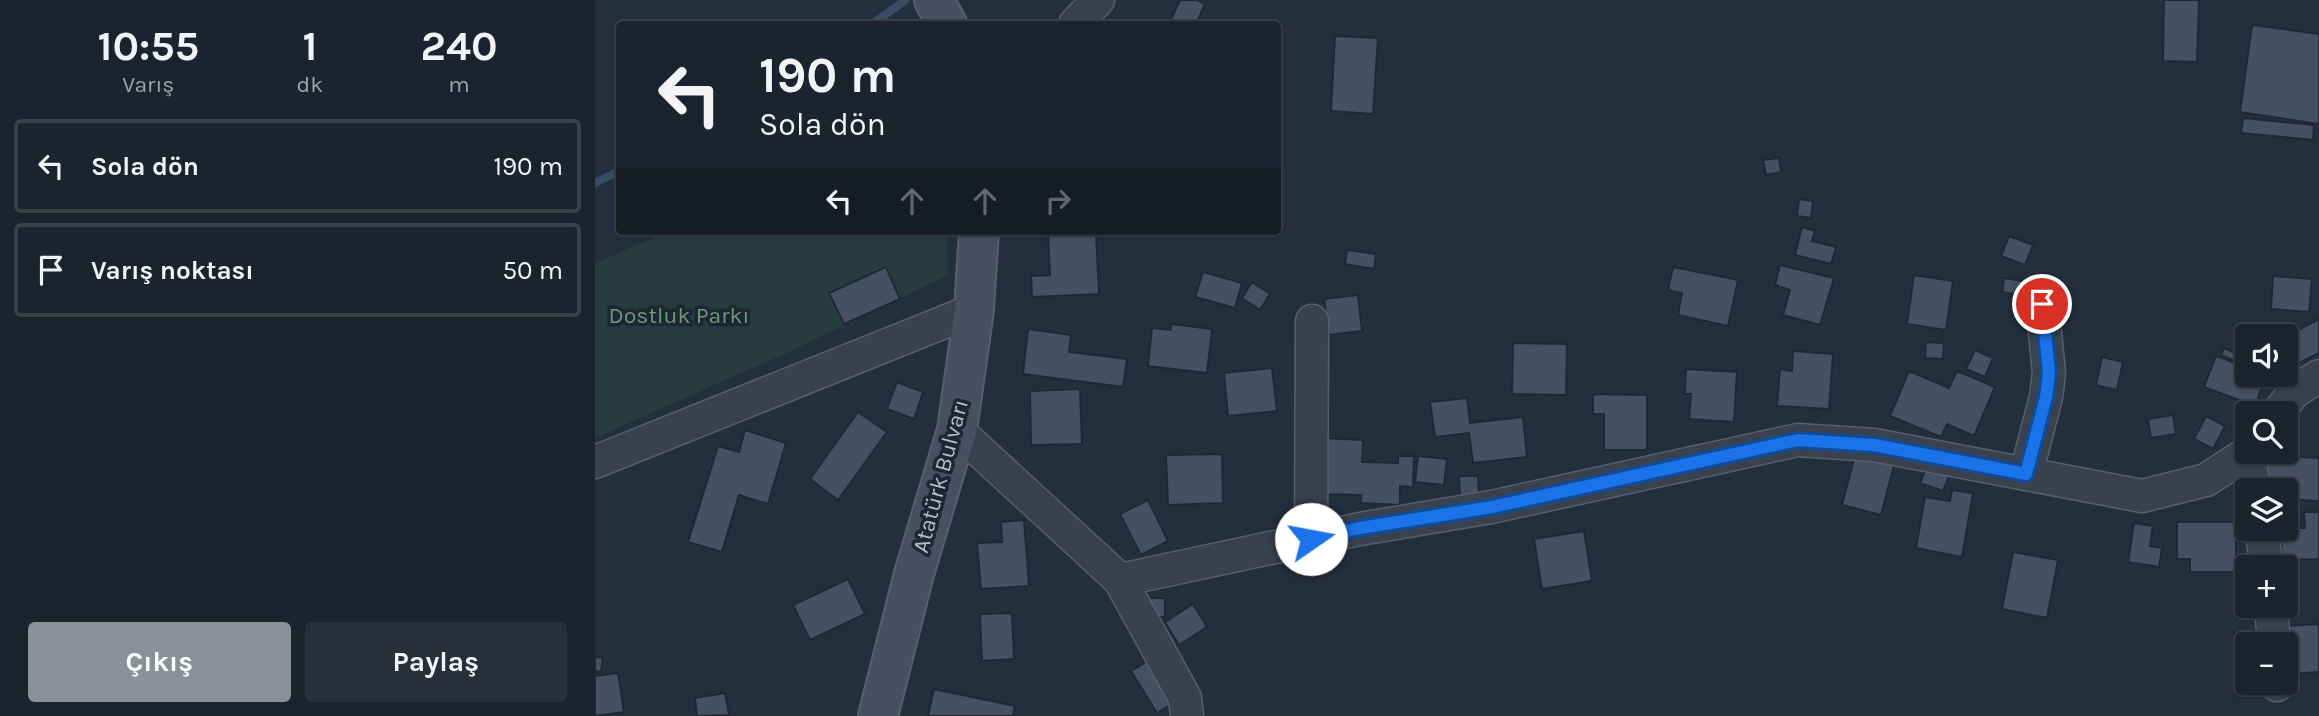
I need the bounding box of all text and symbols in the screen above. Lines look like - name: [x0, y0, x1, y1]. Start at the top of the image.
- text: 10:55: [97, 21, 199, 71]
- text: 1: [302, 21, 317, 71]
- text: 240: [421, 21, 498, 71]
- text: 190 m: [759, 47, 896, 104]
- icon: left: [644, 49, 735, 140]
- text: Varış: [122, 71, 174, 98]
- text: dk: [297, 71, 323, 98]
- text: m: [448, 71, 470, 98]
- text: Sola dön: [759, 106, 886, 143]
- icon: left: [32, 147, 70, 185]
- text: Sola dön: [91, 151, 199, 182]
- text: 190 m: [493, 151, 563, 182]
- icon: left: [820, 182, 858, 220]
- icon: ahead: [893, 182, 931, 220]
- icon: ahead: [966, 182, 1004, 220]
- icon: right: [1039, 182, 1077, 220]
- icon: arrive: [32, 251, 70, 289]
- text: Varış noktası: [91, 255, 254, 286]
- text: 50 m: [502, 255, 563, 286]
- pin: [2012, 274, 2072, 334]
- icon: arrive: [2023, 285, 2061, 323]
- park label: Dostluk Parkı: [609, 302, 749, 329]
- map controls: [2235, 324, 2298, 695]
- button: sound: [2235, 324, 2298, 387]
- street label: Atatürk Bulvarı: [907, 396, 974, 556]
- button: search: [2235, 401, 2298, 464]
- button: layers: [2235, 478, 2298, 541]
- position arrow: [1274, 502, 1348, 576]
- button: +: [2235, 555, 2298, 618]
- button: Çıkış: [28, 622, 291, 702]
- button: Paylaş: [305, 622, 567, 702]
- button: −: [2235, 632, 2298, 695]

